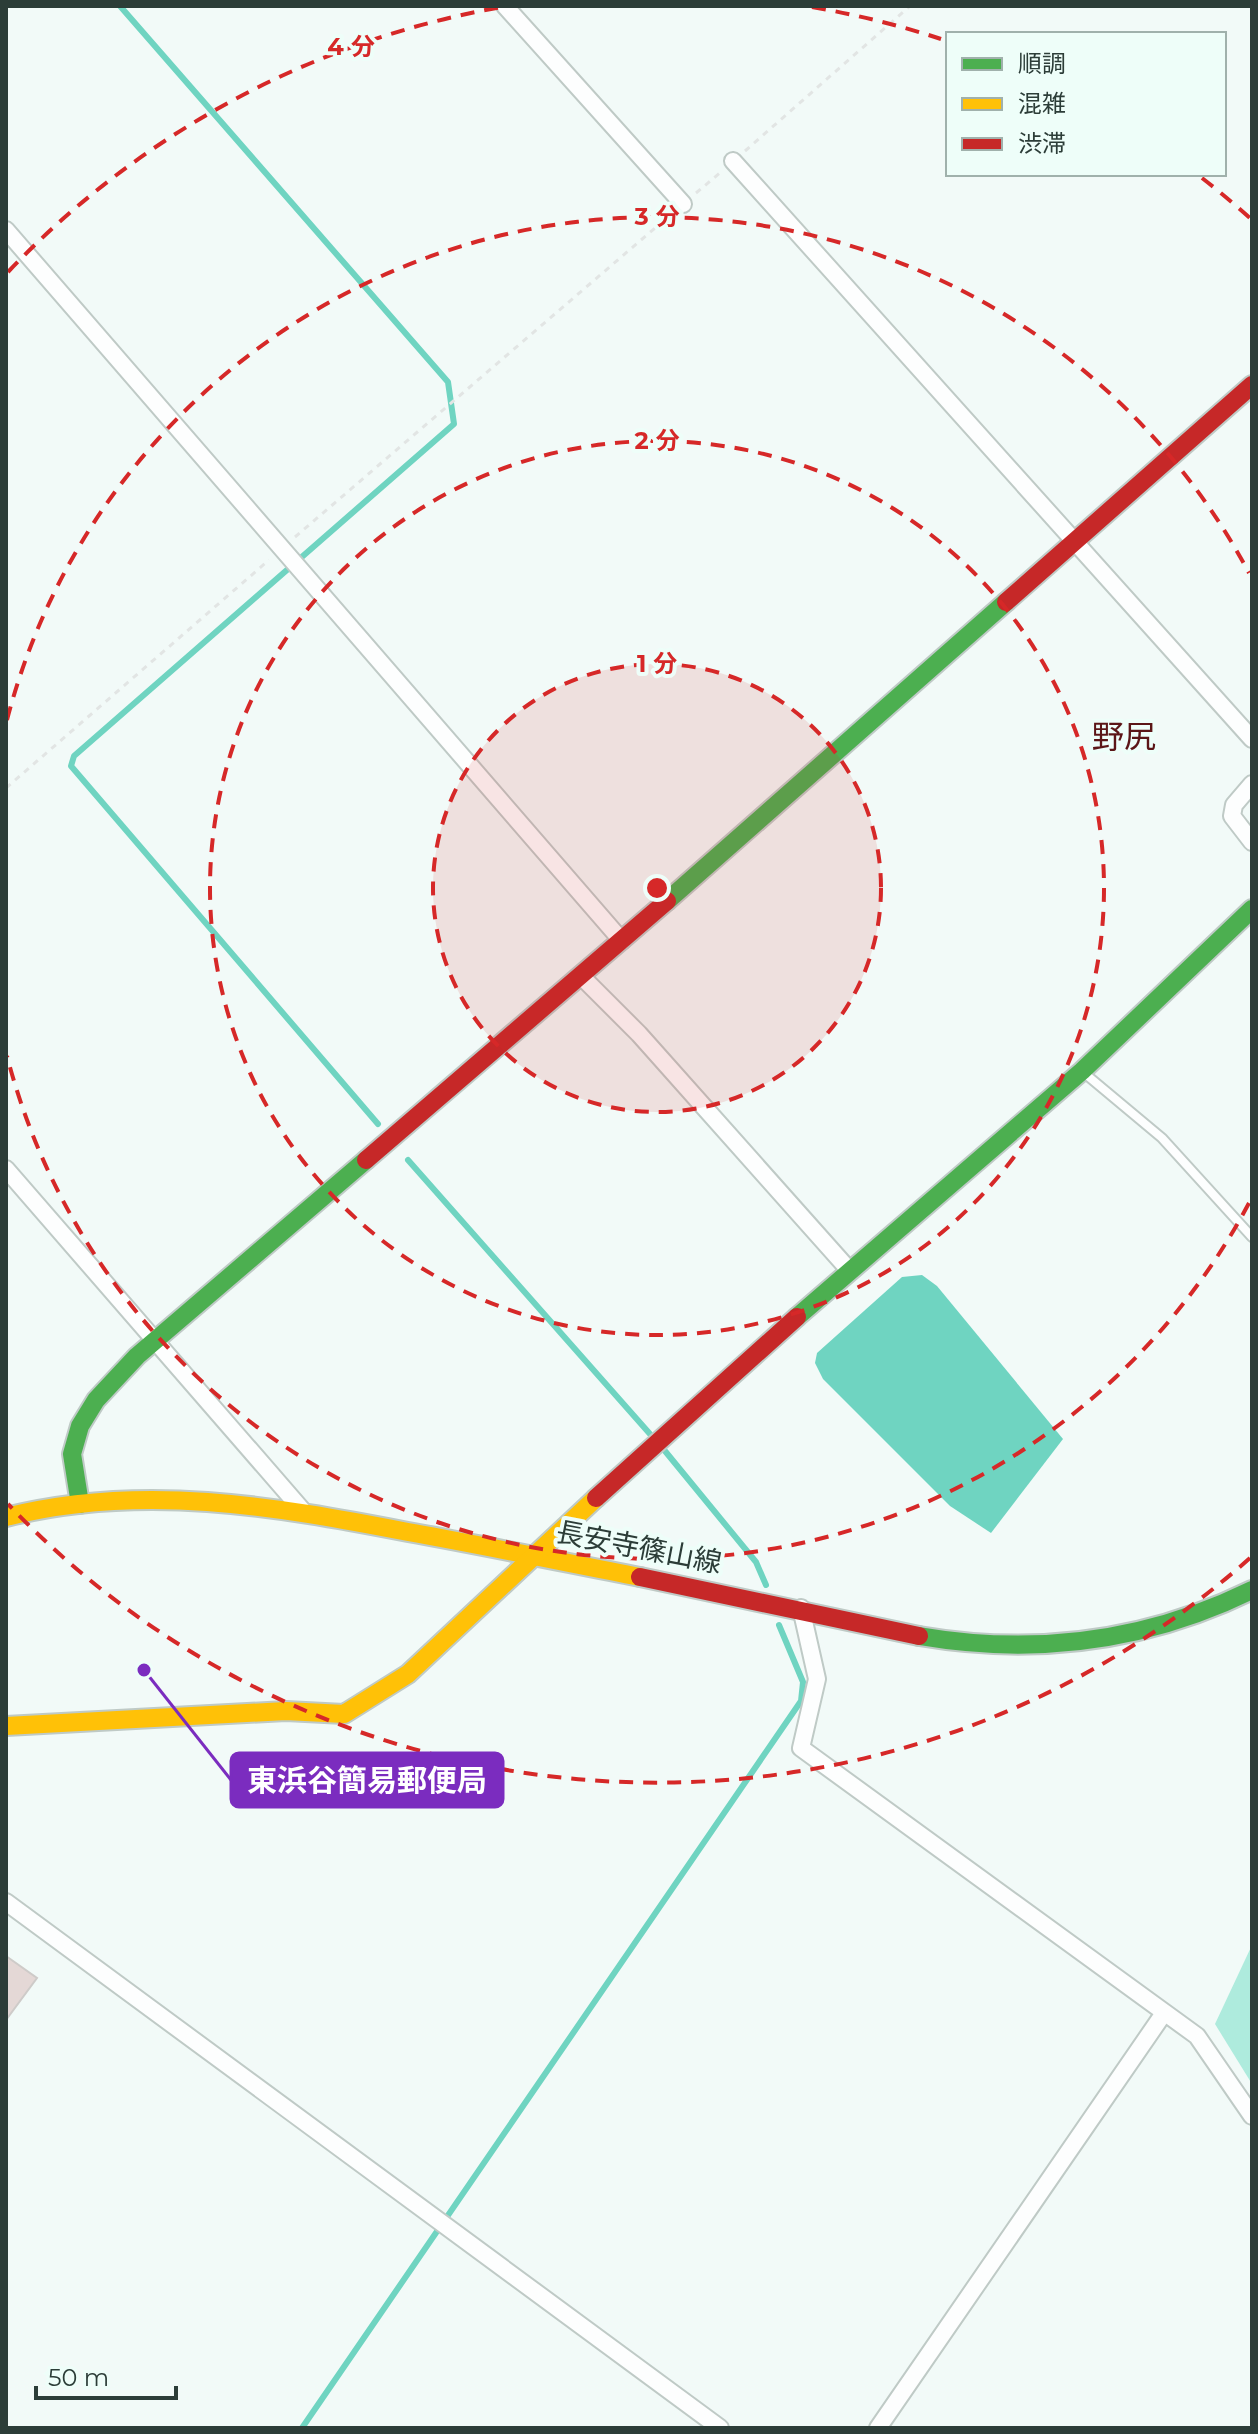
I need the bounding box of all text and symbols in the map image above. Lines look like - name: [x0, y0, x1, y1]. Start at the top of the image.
- text: 4 分: [327, 32, 375, 61]
- legend: [946, 32, 1226, 176]
- text: 順調: [1018, 49, 1066, 78]
- text: 混雑: [1018, 89, 1066, 118]
- text: 渋滞: [1018, 129, 1066, 158]
- text: 3 分: [634, 202, 680, 231]
- text: 2 分: [635, 426, 679, 455]
- text: 1 分: [637, 649, 677, 678]
- district label: 野尻: [1092, 717, 1156, 756]
- centre of rings: [643, 874, 671, 902]
- street label: 長安寺篠山線: [553, 1514, 725, 1580]
- callout: 東浜谷簡易郵便局: [231, 1753, 503, 1807]
- text: 東浜谷簡易郵便局: [247, 1762, 487, 1799]
- scale bar: [36, 2350, 176, 2400]
- text: 50 m: [48, 2363, 109, 2392]

